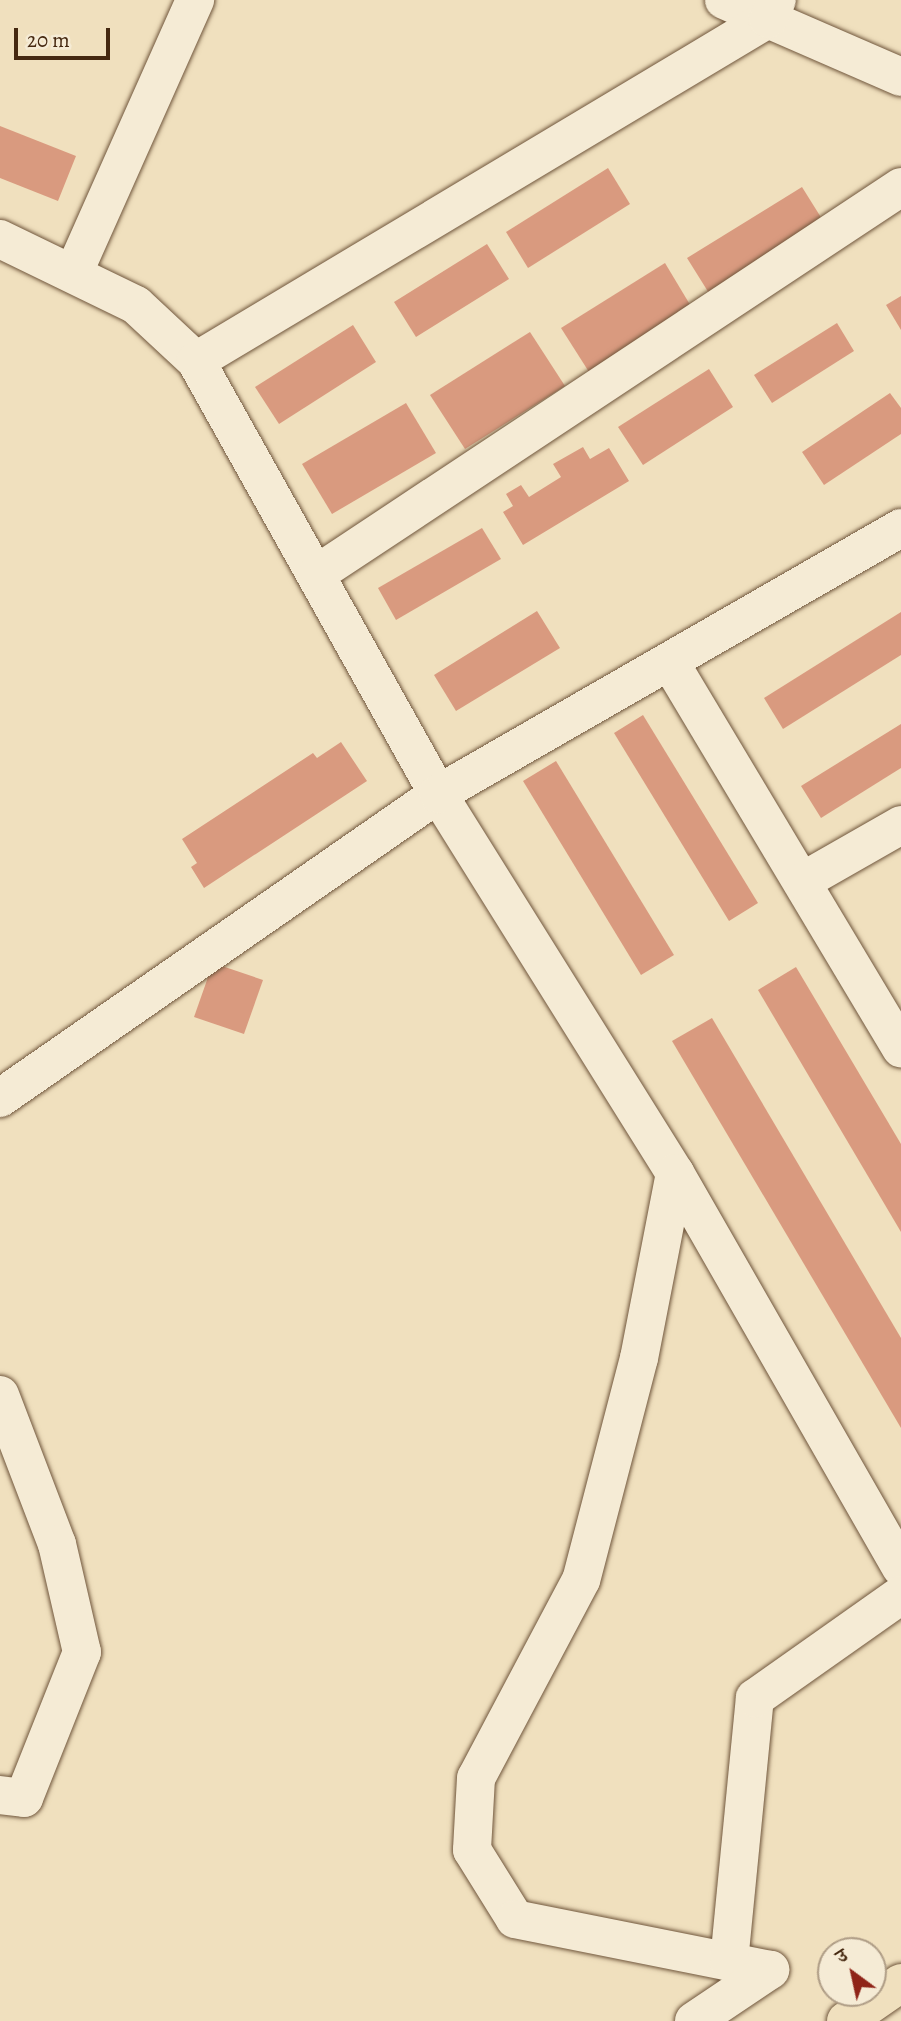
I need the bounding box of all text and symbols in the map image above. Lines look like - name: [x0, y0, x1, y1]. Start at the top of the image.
- scale bar: [18, 14, 114, 58]
- text: 20 m: [27, 26, 70, 54]
- north arrow: [817, 1937, 887, 2007]
- text: उ: [831, 1943, 853, 1970]

